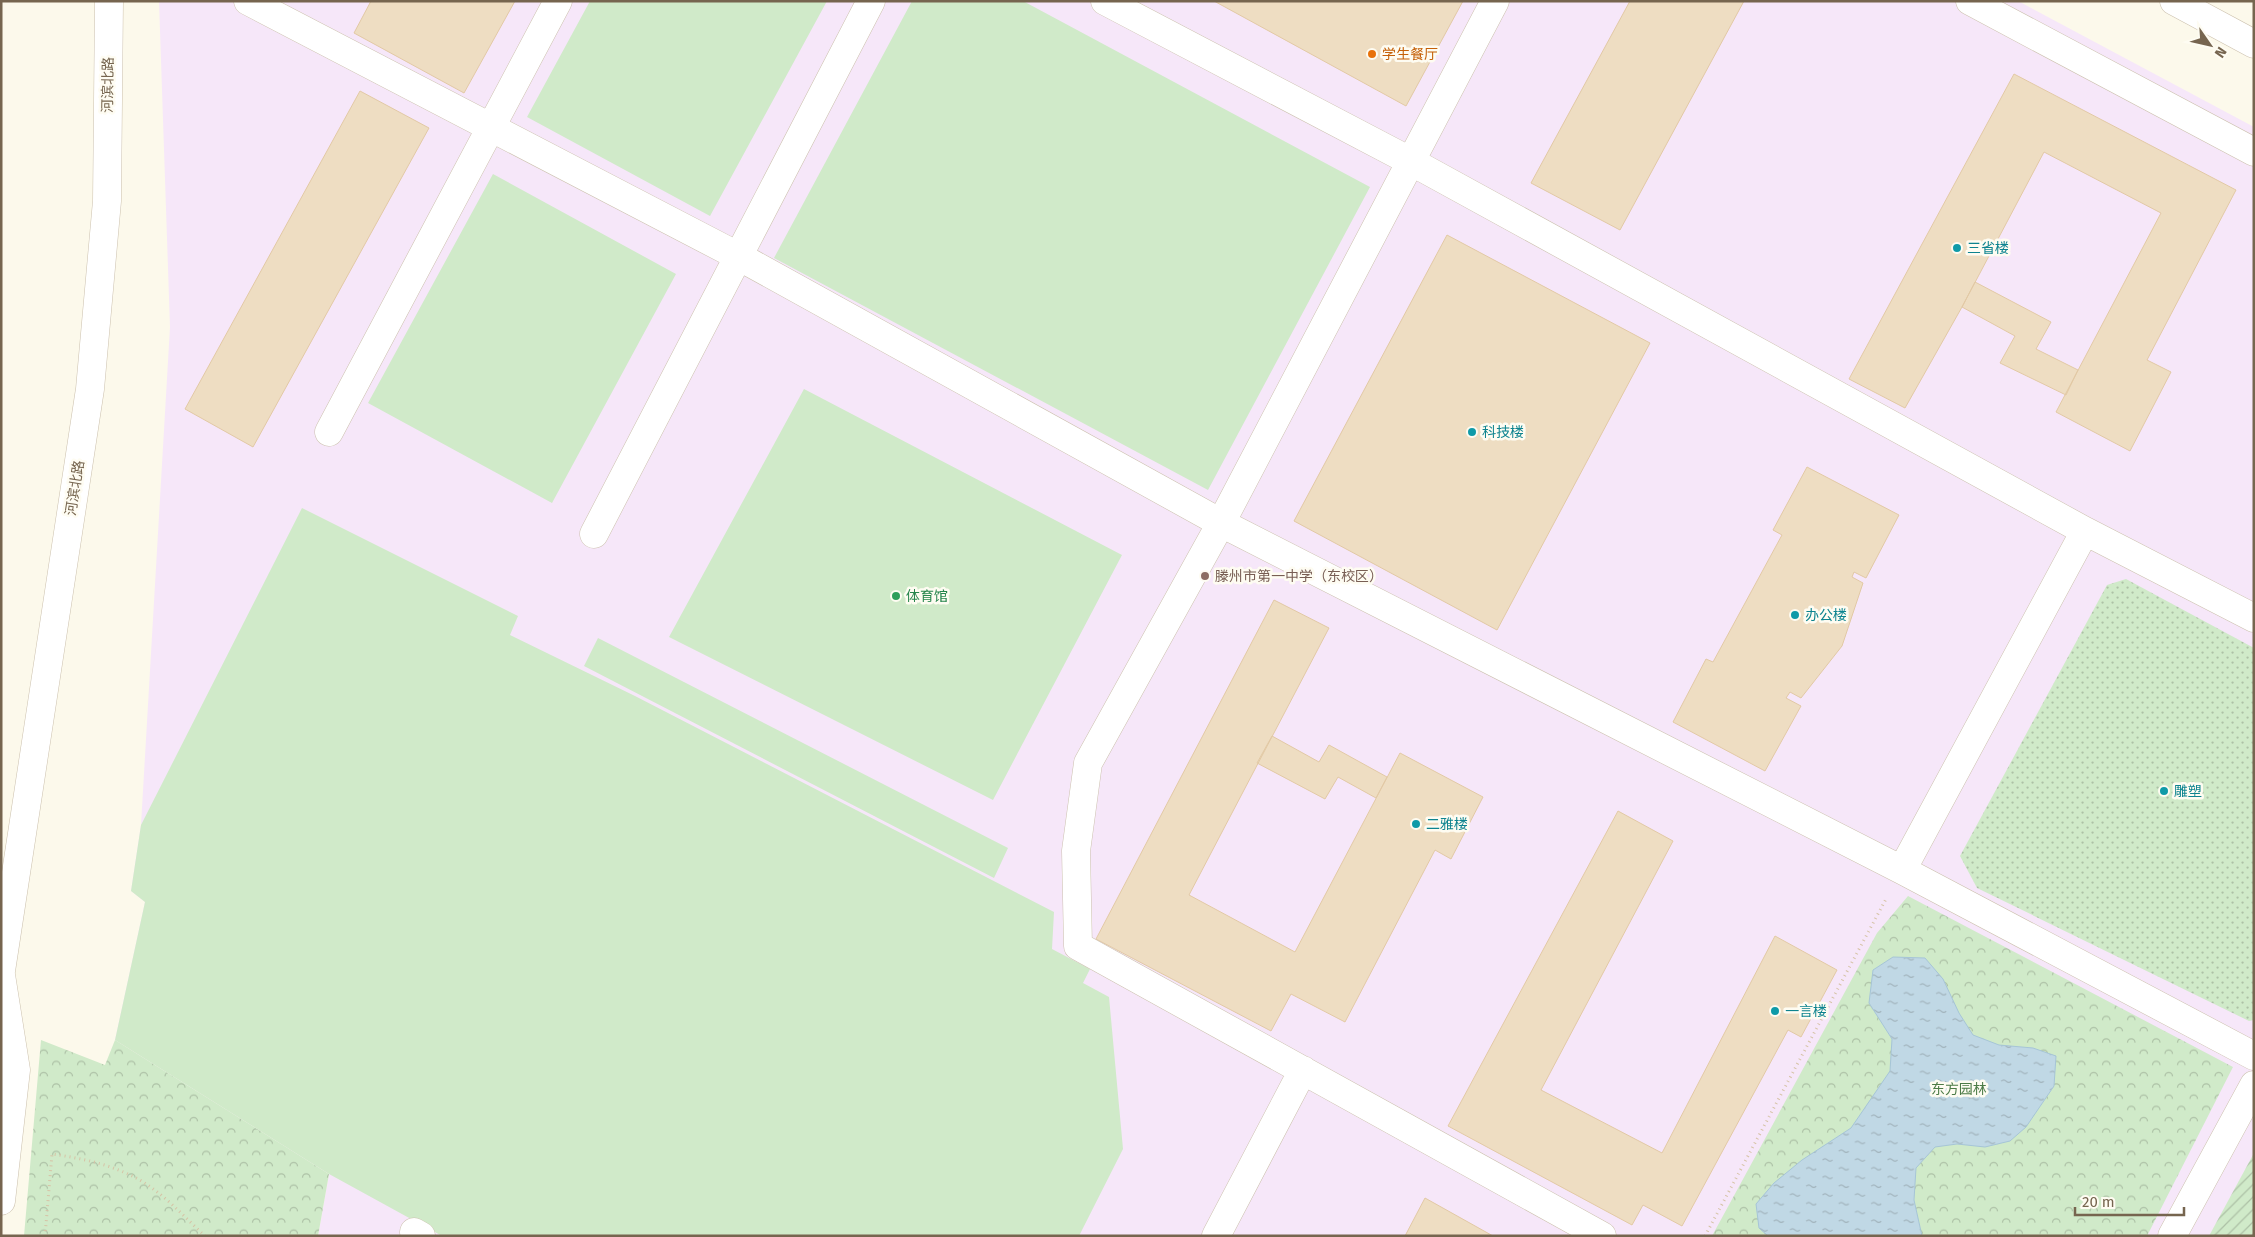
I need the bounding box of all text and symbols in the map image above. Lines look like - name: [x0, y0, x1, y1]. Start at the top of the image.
- north arrow: [2185, 20, 2235, 70]
- text: N: [2211, 43, 2230, 61]
- place label: 学生餐厅: [1382, 46, 1438, 63]
- marker: 学生餐厅: [1366, 48, 1378, 60]
- street label: 河滨北路: [99, 57, 117, 113]
- place label: 三省楼: [1967, 240, 2009, 257]
- marker: 三省楼: [1951, 242, 1963, 254]
- place label: 科技楼: [1482, 424, 1524, 441]
- marker: 科技楼: [1466, 426, 1478, 438]
- street label: 河滨北路: [62, 459, 88, 517]
- place label: 滕州市第一中学（东校区）: [1215, 568, 1383, 585]
- marker: 滕州市第一中学（东校区）: [1199, 570, 1211, 582]
- place label: 体育馆: [906, 588, 948, 605]
- marker: 体育馆: [890, 590, 902, 602]
- place label: 办公楼: [1805, 607, 1847, 624]
- marker: 办公楼: [1789, 609, 1801, 621]
- place label: 雕塑: [2174, 783, 2202, 800]
- marker: 雕塑: [2158, 785, 2170, 797]
- place label: 二雅楼: [1426, 816, 1468, 833]
- marker: 二雅楼: [1410, 818, 1422, 830]
- place label: 一言楼: [1785, 1003, 1827, 1020]
- marker: 一言楼: [1769, 1005, 1781, 1017]
- park label: 东方园林: [1931, 1081, 1987, 1098]
- scale bar: [2075, 1184, 2184, 1216]
- text: 20 m: [2082, 1193, 2115, 1211]

